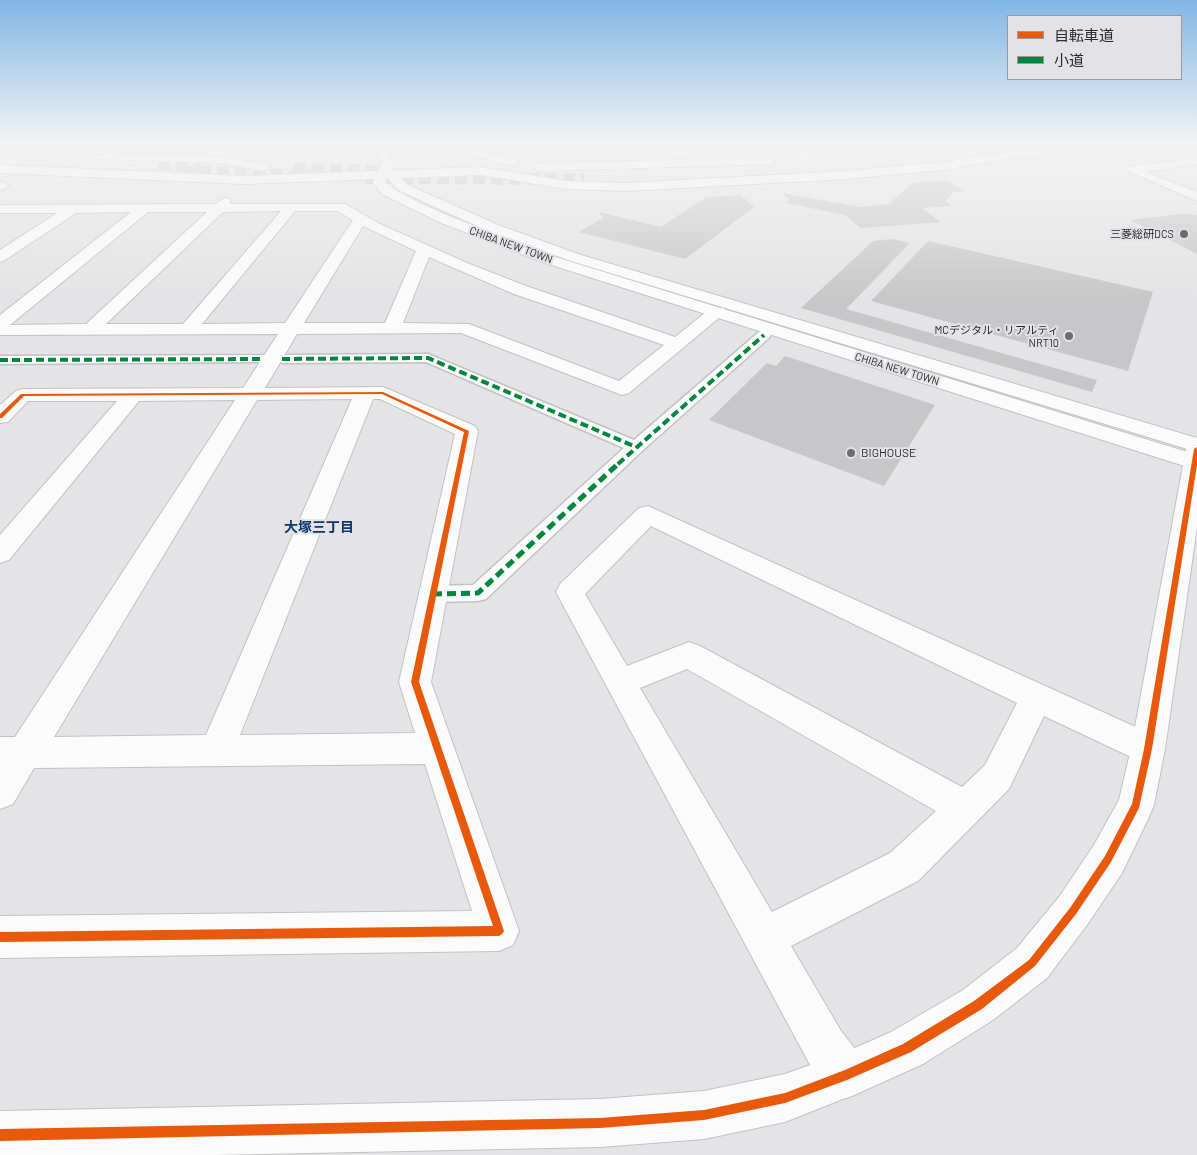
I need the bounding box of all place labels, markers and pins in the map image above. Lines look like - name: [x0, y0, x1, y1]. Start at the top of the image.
- place label: 三菱総研DCS: [1110, 227, 1174, 241]
- marker: 三菱総研DCS: [1178, 228, 1190, 240]
- place label: MCデジタル・リアルティ NRT10: [934, 323, 1059, 349]
- marker: MCデジタル・リアルティ NRT10: [1063, 330, 1075, 342]
- place label: BIGHOUSE: [861, 446, 916, 460]
- marker: BIGHOUSE: [845, 447, 857, 459]

